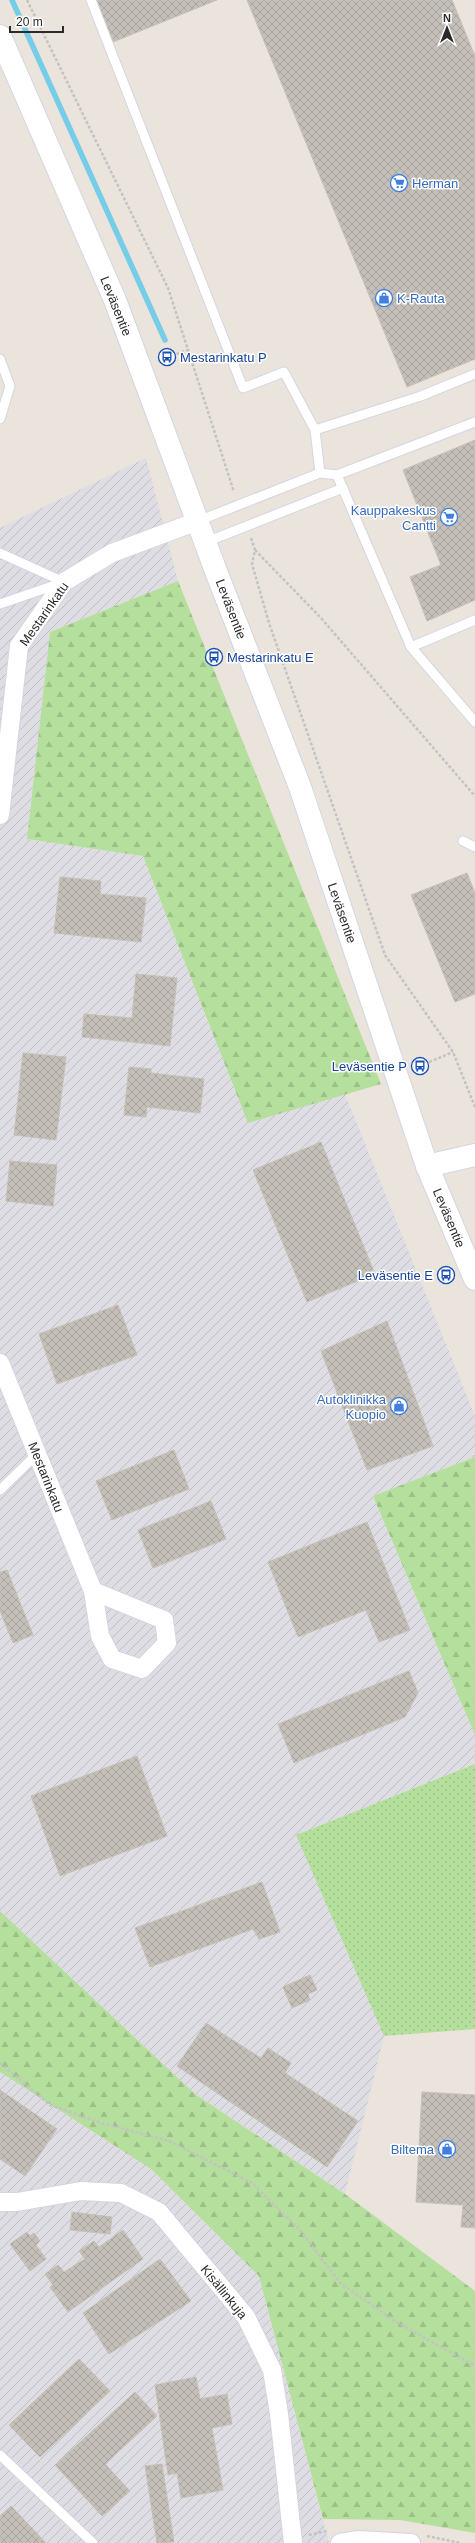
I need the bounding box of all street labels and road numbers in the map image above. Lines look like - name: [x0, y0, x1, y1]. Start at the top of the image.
- street label: Leväsentie: [97, 274, 135, 338]
- street label: Leväsentie: [213, 577, 249, 641]
- street label: Mestarinkatu: [17, 579, 71, 649]
- street label: Leväsentie: [325, 881, 359, 945]
- street label: Leväsentie: [430, 1186, 468, 1250]
- street label: Mestarinkatu: [25, 1440, 67, 1514]
- street label: Kisällinkuja: [198, 2262, 251, 2323]

